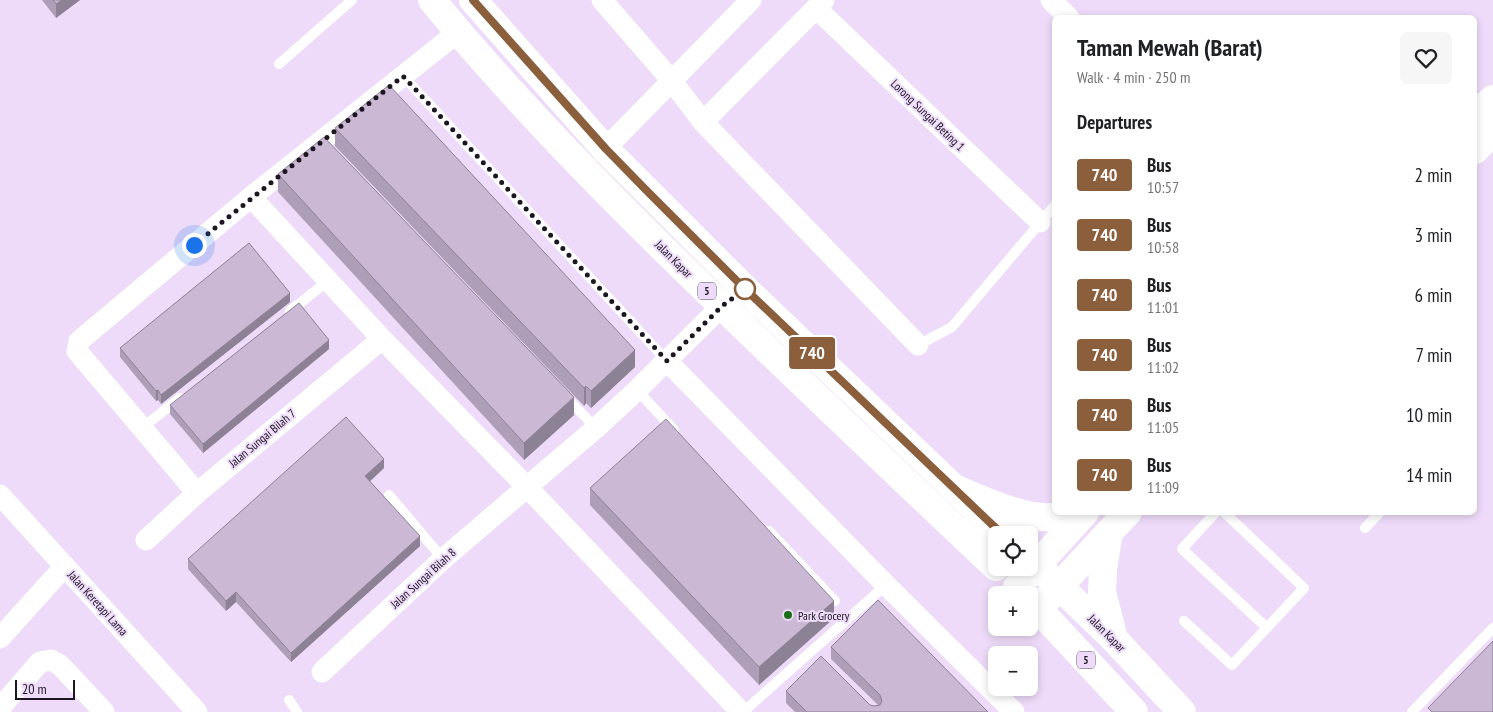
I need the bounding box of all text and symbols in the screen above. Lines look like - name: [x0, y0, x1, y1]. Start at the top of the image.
- text: Taman Mewah (Barat): [1077, 32, 1263, 63]
- button: heart: [1400, 32, 1452, 84]
- text: Walk · 4 min · 250 m: [1077, 67, 1190, 87]
- street label: Lorong Sungai Beting 1: [888, 76, 968, 154]
- text: Departures: [1077, 110, 1152, 134]
- text: Bus: [1147, 153, 1171, 177]
- text: 740: [1092, 163, 1117, 186]
- text: 2 min: [1415, 163, 1452, 187]
- text: 10:57: [1147, 177, 1179, 197]
- text: Bus: [1147, 213, 1171, 237]
- text: 740: [1092, 223, 1117, 246]
- text: 3 min: [1415, 223, 1452, 247]
- your location: [182, 233, 207, 258]
- street label: Jalan Kapar: [651, 236, 696, 281]
- text: 10:58: [1147, 237, 1179, 257]
- text: Bus: [1147, 273, 1171, 297]
- unlabelled marker: [734, 278, 756, 300]
- road number: 5: [698, 282, 716, 300]
- text: 740: [1092, 283, 1117, 306]
- text: 6 min: [1415, 283, 1452, 307]
- text: 11:01: [1147, 297, 1179, 317]
- text: Bus: [1147, 333, 1171, 357]
- line badge: 740: [783, 337, 841, 369]
- text: 740: [799, 341, 825, 364]
- text: 740: [1092, 343, 1117, 366]
- text: 7 min: [1415, 343, 1452, 367]
- text: 11:02: [1147, 357, 1179, 377]
- text: Bus: [1147, 393, 1171, 417]
- text: 740: [1092, 403, 1117, 426]
- text: 10 min: [1406, 403, 1452, 427]
- street label: Jalan Sungai Bilah 7: [225, 406, 299, 471]
- text: 11:05: [1147, 417, 1179, 437]
- text: Bus: [1147, 453, 1171, 477]
- text: 740: [1092, 463, 1117, 486]
- text: 14 min: [1406, 463, 1452, 487]
- text: 11:09: [1147, 477, 1179, 497]
- map controls: [988, 526, 1038, 696]
- button: locate: [988, 526, 1038, 576]
- street label: Jalan Sungai Bilah 8: [386, 545, 459, 612]
- street label: Jalan Keretapi Lama: [64, 567, 131, 639]
- button: +: [988, 586, 1038, 636]
- place label: Park Grocery: [798, 608, 850, 623]
- marker: Park Grocery: [782, 609, 794, 621]
- street label: Jalan Kapar: [1084, 610, 1129, 655]
- button: −: [988, 646, 1038, 696]
- road number: 5: [1077, 652, 1095, 668]
- scale bar: [15, 677, 75, 700]
- text: 20 m: [22, 680, 47, 698]

